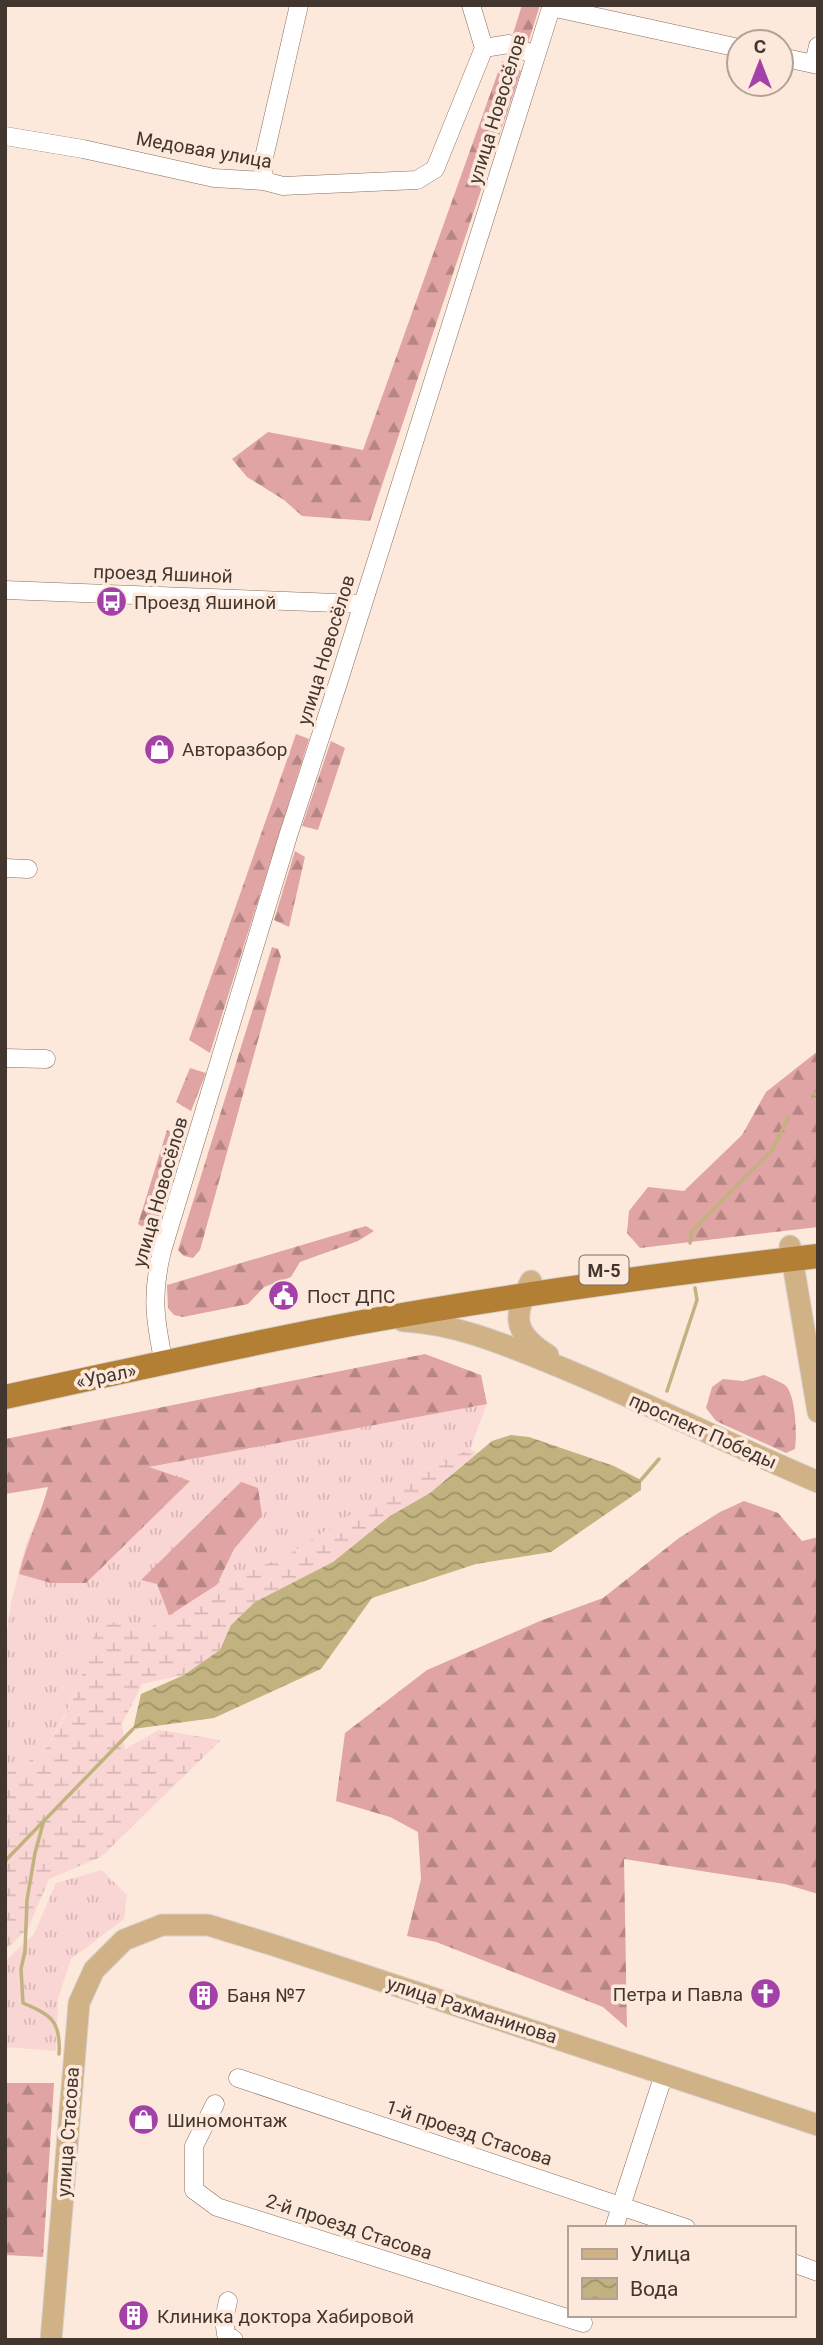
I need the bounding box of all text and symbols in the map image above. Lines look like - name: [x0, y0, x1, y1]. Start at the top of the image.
- north arrow: [725, 28, 795, 98]
- street label: улица Новосёлов: [463, 31, 531, 187]
- text: С: [754, 35, 766, 58]
- street label: Медовая улица: [134, 127, 274, 173]
- street label: проезд Яшиной: [93, 560, 233, 588]
- street label: улица Новосёлов: [292, 572, 360, 728]
- bus stop icon: Проезд Яшиной: [94, 585, 128, 619]
- place label: Проезд Яшиной: [134, 591, 276, 614]
- shop icon: Авторазбор: [142, 732, 176, 766]
- place label: Авторазбор: [182, 738, 287, 761]
- street label: улица Новосёлов: [127, 1114, 193, 1270]
- road number: М-5: [580, 1255, 628, 1284]
- public building icon: Пост ДПС: [267, 1279, 301, 1313]
- place label: Пост ДПС: [307, 1285, 395, 1308]
- street label: «Урал»: [74, 1358, 138, 1394]
- street label: проспект Победы: [626, 1388, 780, 1474]
- street label: улица Рахманинова: [384, 1972, 560, 2048]
- church icon: Петра и Павла: [749, 1977, 783, 2011]
- building icon: Баня №7: [187, 1978, 221, 2012]
- place label: Петра и Павла: [613, 1983, 743, 2006]
- place label: Баня №7: [227, 1984, 306, 2007]
- street label: улица Стасова: [52, 2066, 84, 2198]
- street label: 1-й проезд Стасова: [383, 2095, 555, 2171]
- shop icon: Шиномонтаж: [127, 2103, 161, 2137]
- place label: Шиномонтаж: [167, 2109, 288, 2132]
- street label: 2-й проезд Стасова: [263, 2189, 435, 2265]
- legend: [568, 2226, 795, 2317]
- text: Улица: [630, 2242, 691, 2266]
- text: Вода: [630, 2277, 678, 2301]
- building icon: Клиника доктора Хабировой: [117, 2299, 151, 2333]
- place label: Клиника доктора Хабировой: [157, 2305, 414, 2328]

